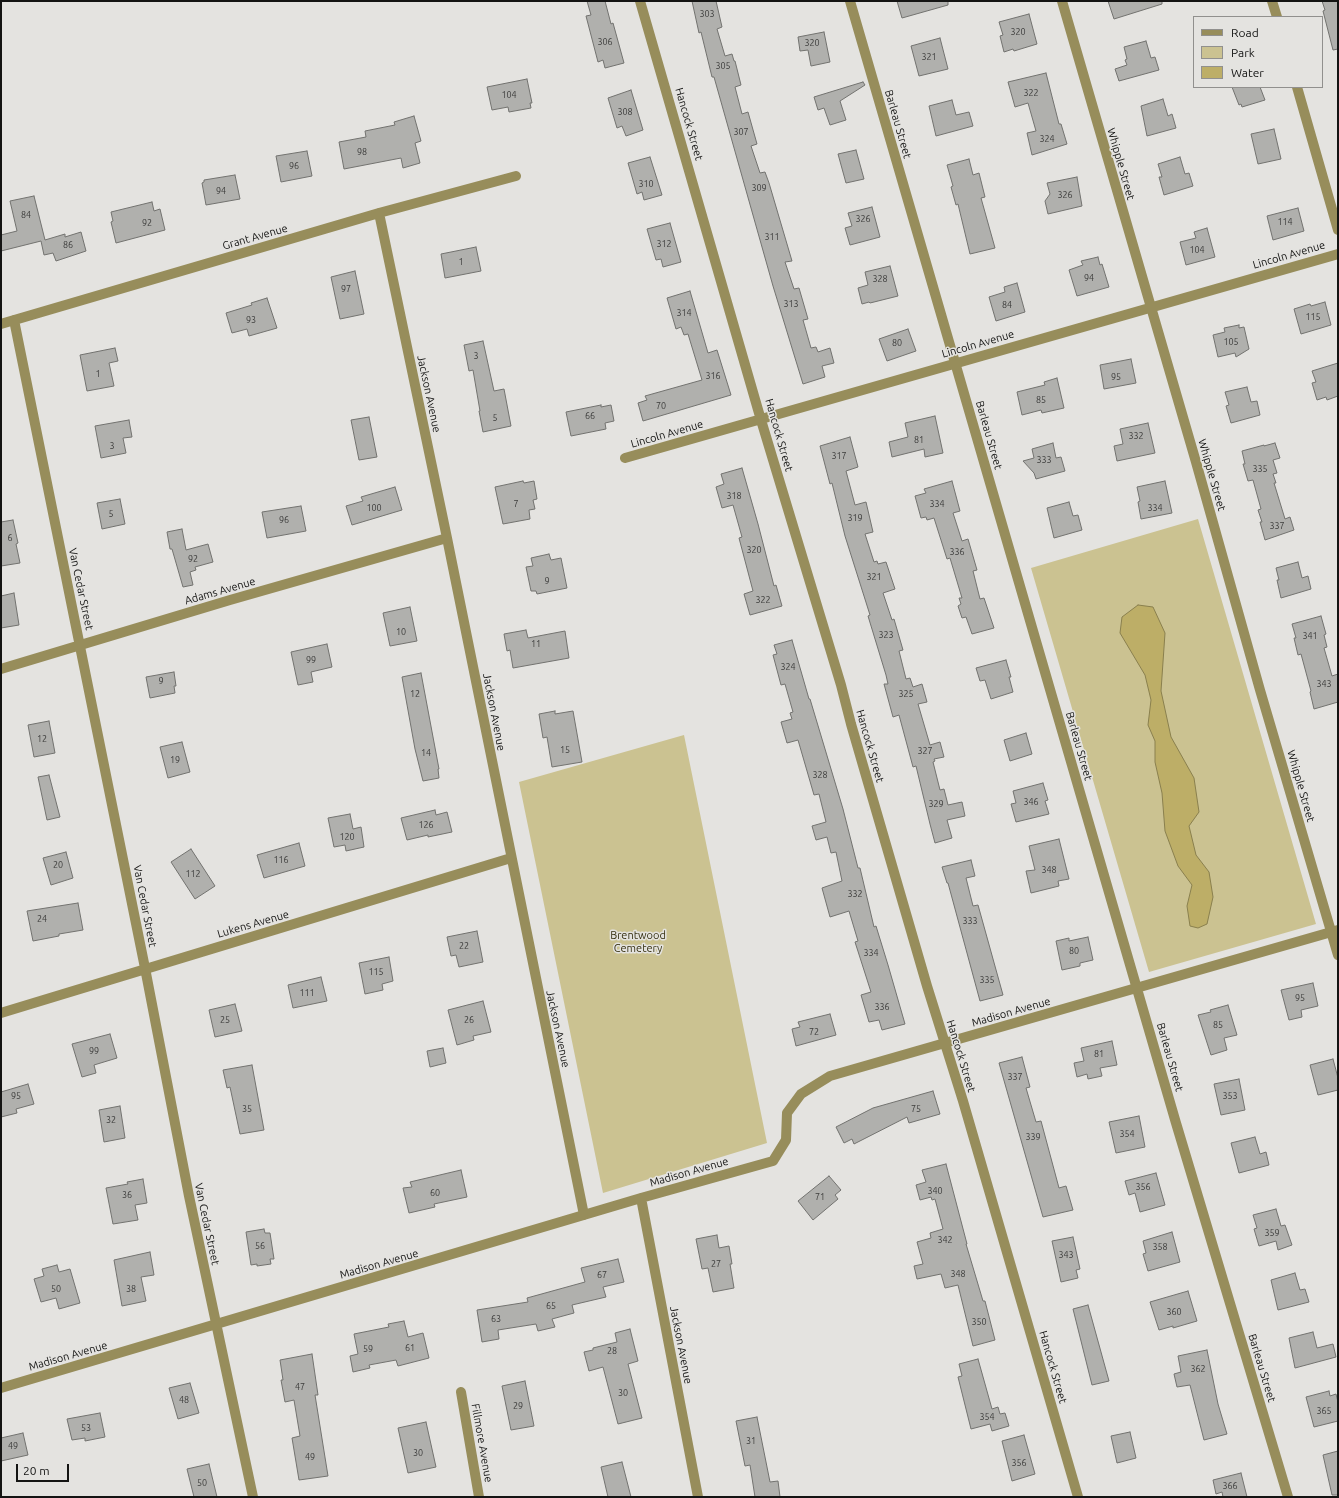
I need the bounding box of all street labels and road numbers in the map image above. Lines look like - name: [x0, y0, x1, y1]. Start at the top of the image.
- street label: Hancock Street: [672, 86, 706, 162]
- street label: Barleau Street: [882, 88, 914, 160]
- street label: Whipple Street: [1104, 127, 1138, 201]
- street label: Grant Avenue: [221, 221, 289, 253]
- street label: Lincoln Avenue: [1251, 238, 1327, 272]
- street label: Lincoln Avenue: [940, 327, 1016, 361]
- street label: Jackson Avenue: [414, 354, 444, 434]
- street label: Hancock Street: [762, 397, 796, 473]
- street label: Barleau Street: [973, 399, 1005, 471]
- street label: Lincoln Avenue: [629, 417, 705, 451]
- street label: Whipple Street: [1195, 438, 1229, 512]
- street label: Van Cedar Street: [66, 547, 96, 631]
- street label: Adams Avenue: [183, 575, 257, 607]
- street label: Jackson Avenue: [480, 672, 508, 752]
- street label: Hancock Street: [853, 708, 887, 784]
- street label: Barleau Street: [1063, 710, 1095, 782]
- street label: Whipple Street: [1284, 749, 1318, 823]
- street label: Van Cedar Street: [131, 864, 159, 948]
- street label: Lukens Avenue: [216, 907, 290, 941]
- street label: Jackson Avenue: [543, 989, 573, 1069]
- street label: Madison Avenue: [970, 994, 1052, 1030]
- street label: Hancock Street: [944, 1018, 978, 1094]
- street label: Barleau Street: [1154, 1021, 1186, 1093]
- street label: Madison Avenue: [648, 1154, 730, 1190]
- street label: Van Cedar Street: [192, 1182, 222, 1266]
- street label: Madison Avenue: [338, 1246, 420, 1282]
- street label: Jackson Avenue: [667, 1305, 695, 1385]
- street label: Hancock Street: [1036, 1329, 1070, 1405]
- street label: Barleau Street: [1245, 1332, 1279, 1404]
- street label: Madison Avenue: [27, 1338, 109, 1374]
- street label: Fillmore Avenue: [469, 1402, 495, 1484]

